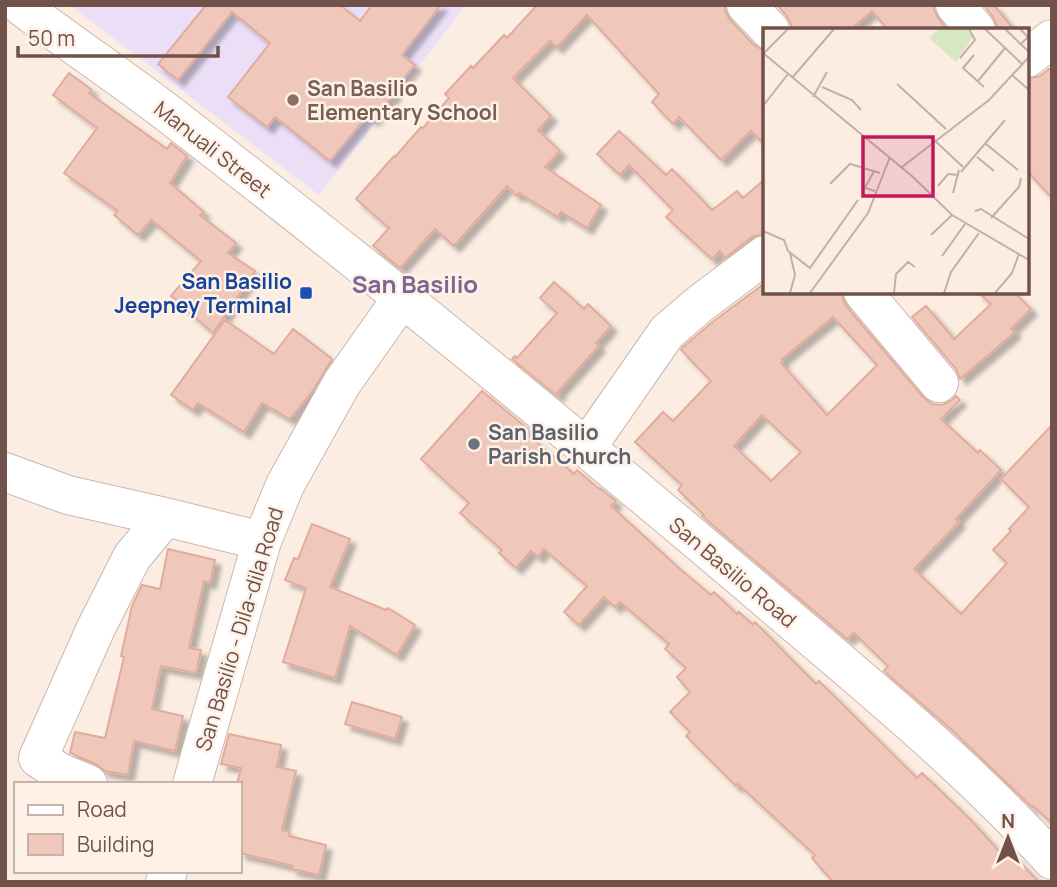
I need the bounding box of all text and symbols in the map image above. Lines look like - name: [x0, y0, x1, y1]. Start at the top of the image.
- scale bar: [18, 14, 217, 58]
- text: 50 m: [28, 24, 75, 52]
- inset map: [763, 28, 1029, 294]
- place label: San Basilio Elementary School: [307, 74, 498, 126]
- marker: San Basilio Elementary School: [285, 92, 301, 108]
- street label: Manuali Street: [149, 94, 277, 204]
- place label: San Basilio Jeepney Terminal: [114, 267, 292, 319]
- district label: San Basilio: [352, 267, 478, 300]
- marker: San Basilio Jeepney Terminal: [298, 285, 314, 301]
- place label: San Basilio Parish Church: [488, 418, 631, 470]
- marker: San Basilio Parish Church: [466, 436, 482, 452]
- street label: San Basilio - Dila-dila Road: [189, 504, 289, 754]
- street label: San Basilio Road: [664, 511, 802, 633]
- legend: [14, 782, 242, 873]
- text: Road: [77, 795, 127, 823]
- north arrow: [973, 803, 1043, 873]
- text: N: [1001, 808, 1015, 834]
- text: Building: [77, 830, 154, 858]

